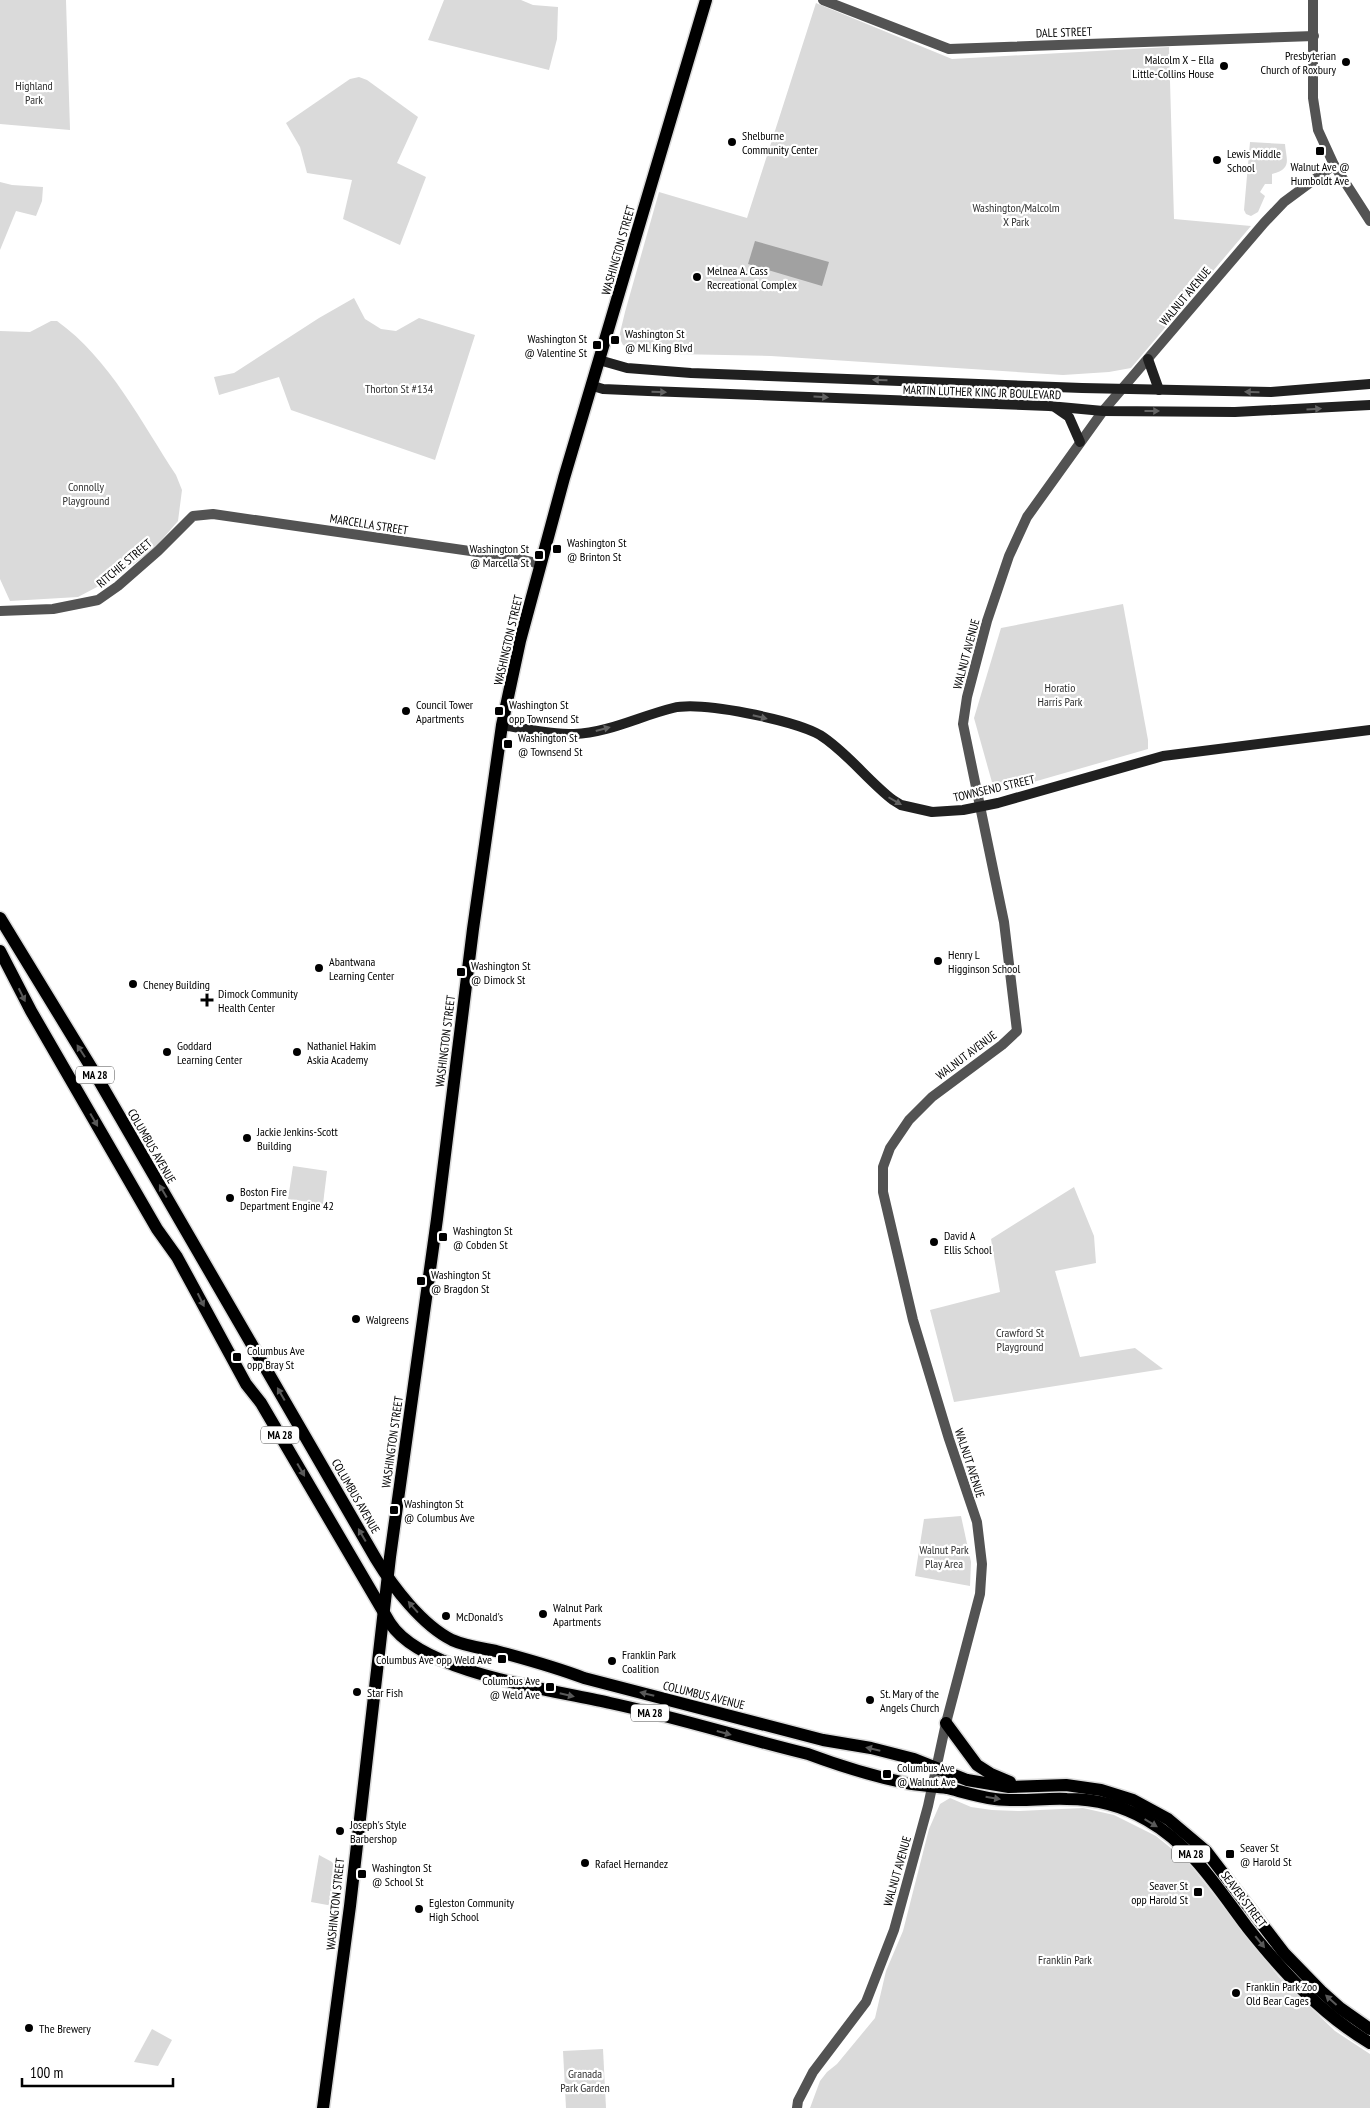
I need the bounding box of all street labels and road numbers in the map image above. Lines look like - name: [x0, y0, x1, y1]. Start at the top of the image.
- street label: DALE STREET: [1036, 23, 1093, 40]
- street label: WASHINGTON STREET: [598, 203, 638, 297]
- street label: WALNUT AVENUE: [1156, 264, 1214, 328]
- street label: MARTIN LUTHER KING JR BOULEVARD: [903, 382, 1061, 402]
- street label: MARCELLA STREET: [329, 510, 410, 538]
- street label: RITCHIE STREET: [93, 535, 155, 591]
- street label: WASHINGTON STREET: [490, 593, 526, 687]
- street label: WALNUT AVENUE: [949, 617, 983, 691]
- street label: TOWNSEND STREET: [952, 771, 1037, 805]
- street label: WASHINGTON STREET: [432, 994, 458, 1088]
- street label: WALNUT AVENUE: [933, 1027, 999, 1083]
- road number: MA 28: [76, 1066, 114, 1084]
- street label: COLUMBUS AVENUE: [125, 1106, 179, 1186]
- street label: WASHINGTON STREET: [378, 1394, 406, 1489]
- road number: MA 28: [261, 1426, 299, 1444]
- street label: WALNUT AVENUE: [952, 1426, 988, 1500]
- street label: COLUMBUS AVENUE: [329, 1456, 383, 1536]
- street label: COLUMBUS AVENUE: [662, 1678, 746, 1712]
- road number: MA 28: [631, 1705, 669, 1722]
- street label: WALNUT AVENUE: [880, 1834, 914, 1908]
- road number: MA 28: [1172, 1846, 1210, 1862]
- street label: WASHINGTON STREET: [323, 1857, 347, 1951]
- street label: SEAVER STREET: [1218, 1868, 1270, 1931]

